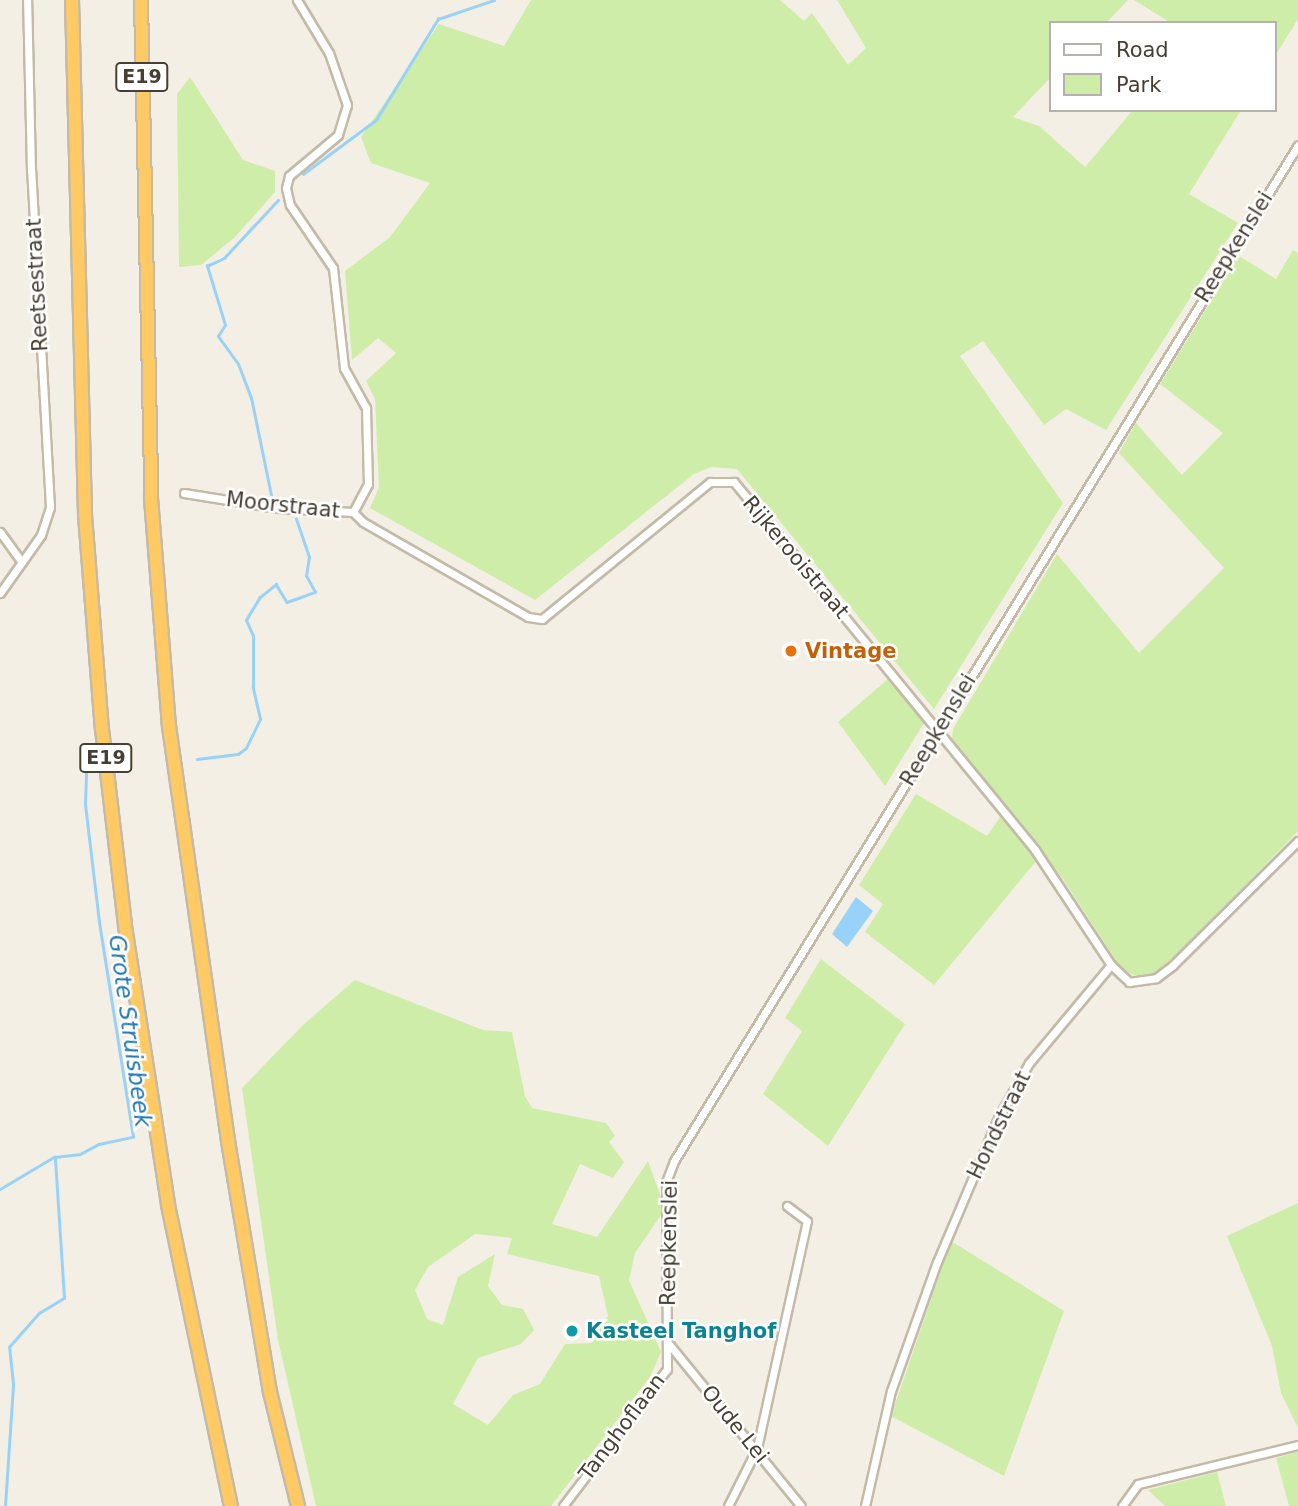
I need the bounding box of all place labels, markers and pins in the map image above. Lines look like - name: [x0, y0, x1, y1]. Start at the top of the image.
- place label: Vintage: [805, 638, 897, 664]
- marker: Vintage: [783, 643, 799, 659]
- place label: Kasteel Tanghof: [586, 1318, 776, 1344]
- marker: Kasteel Tanghof: [564, 1323, 580, 1339]

